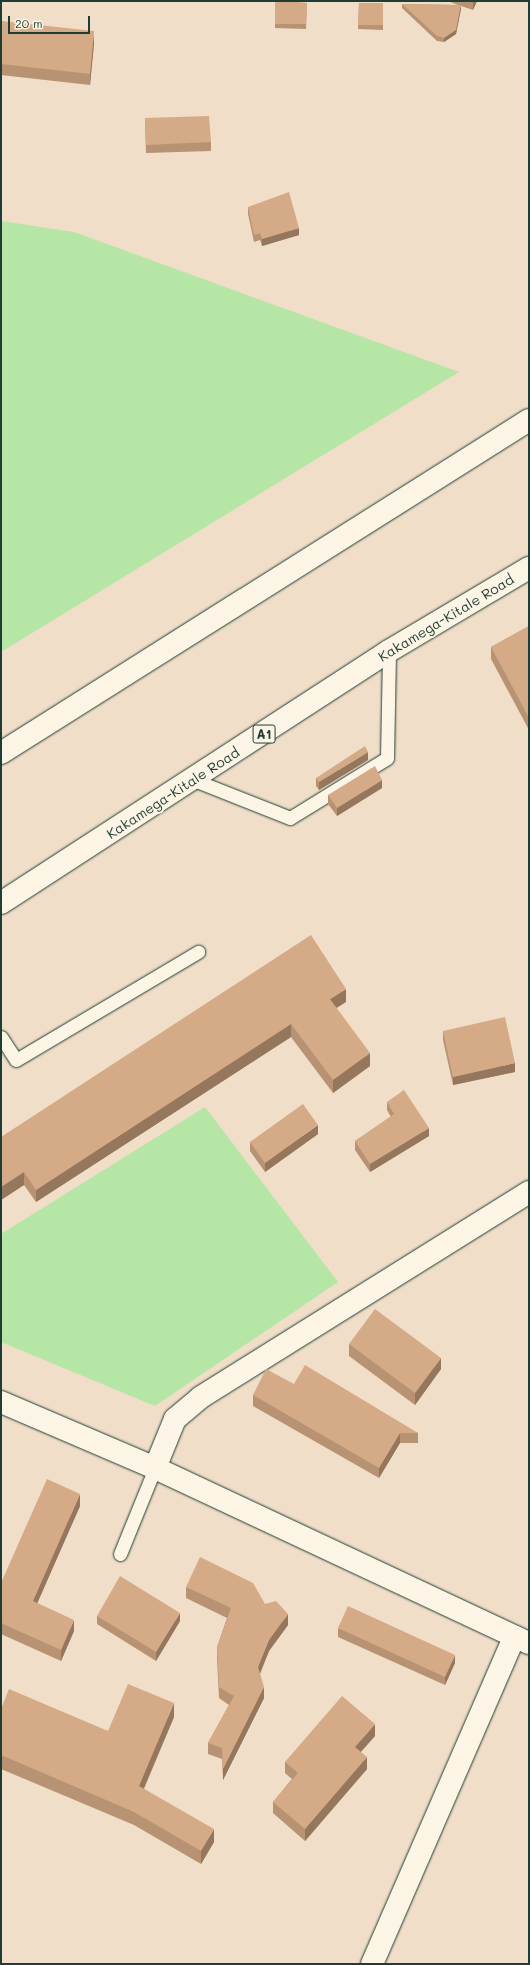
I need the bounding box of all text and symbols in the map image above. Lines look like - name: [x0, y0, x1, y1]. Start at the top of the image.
- scale bar: [10, 8, 92, 34]
- text: 20 m: [15, 15, 43, 31]
- street label: Kakamega-Kitale Road: [375, 571, 517, 665]
- road number: A1: [252, 723, 276, 745]
- street label: Kakamega-Kitale Road: [103, 744, 243, 842]

